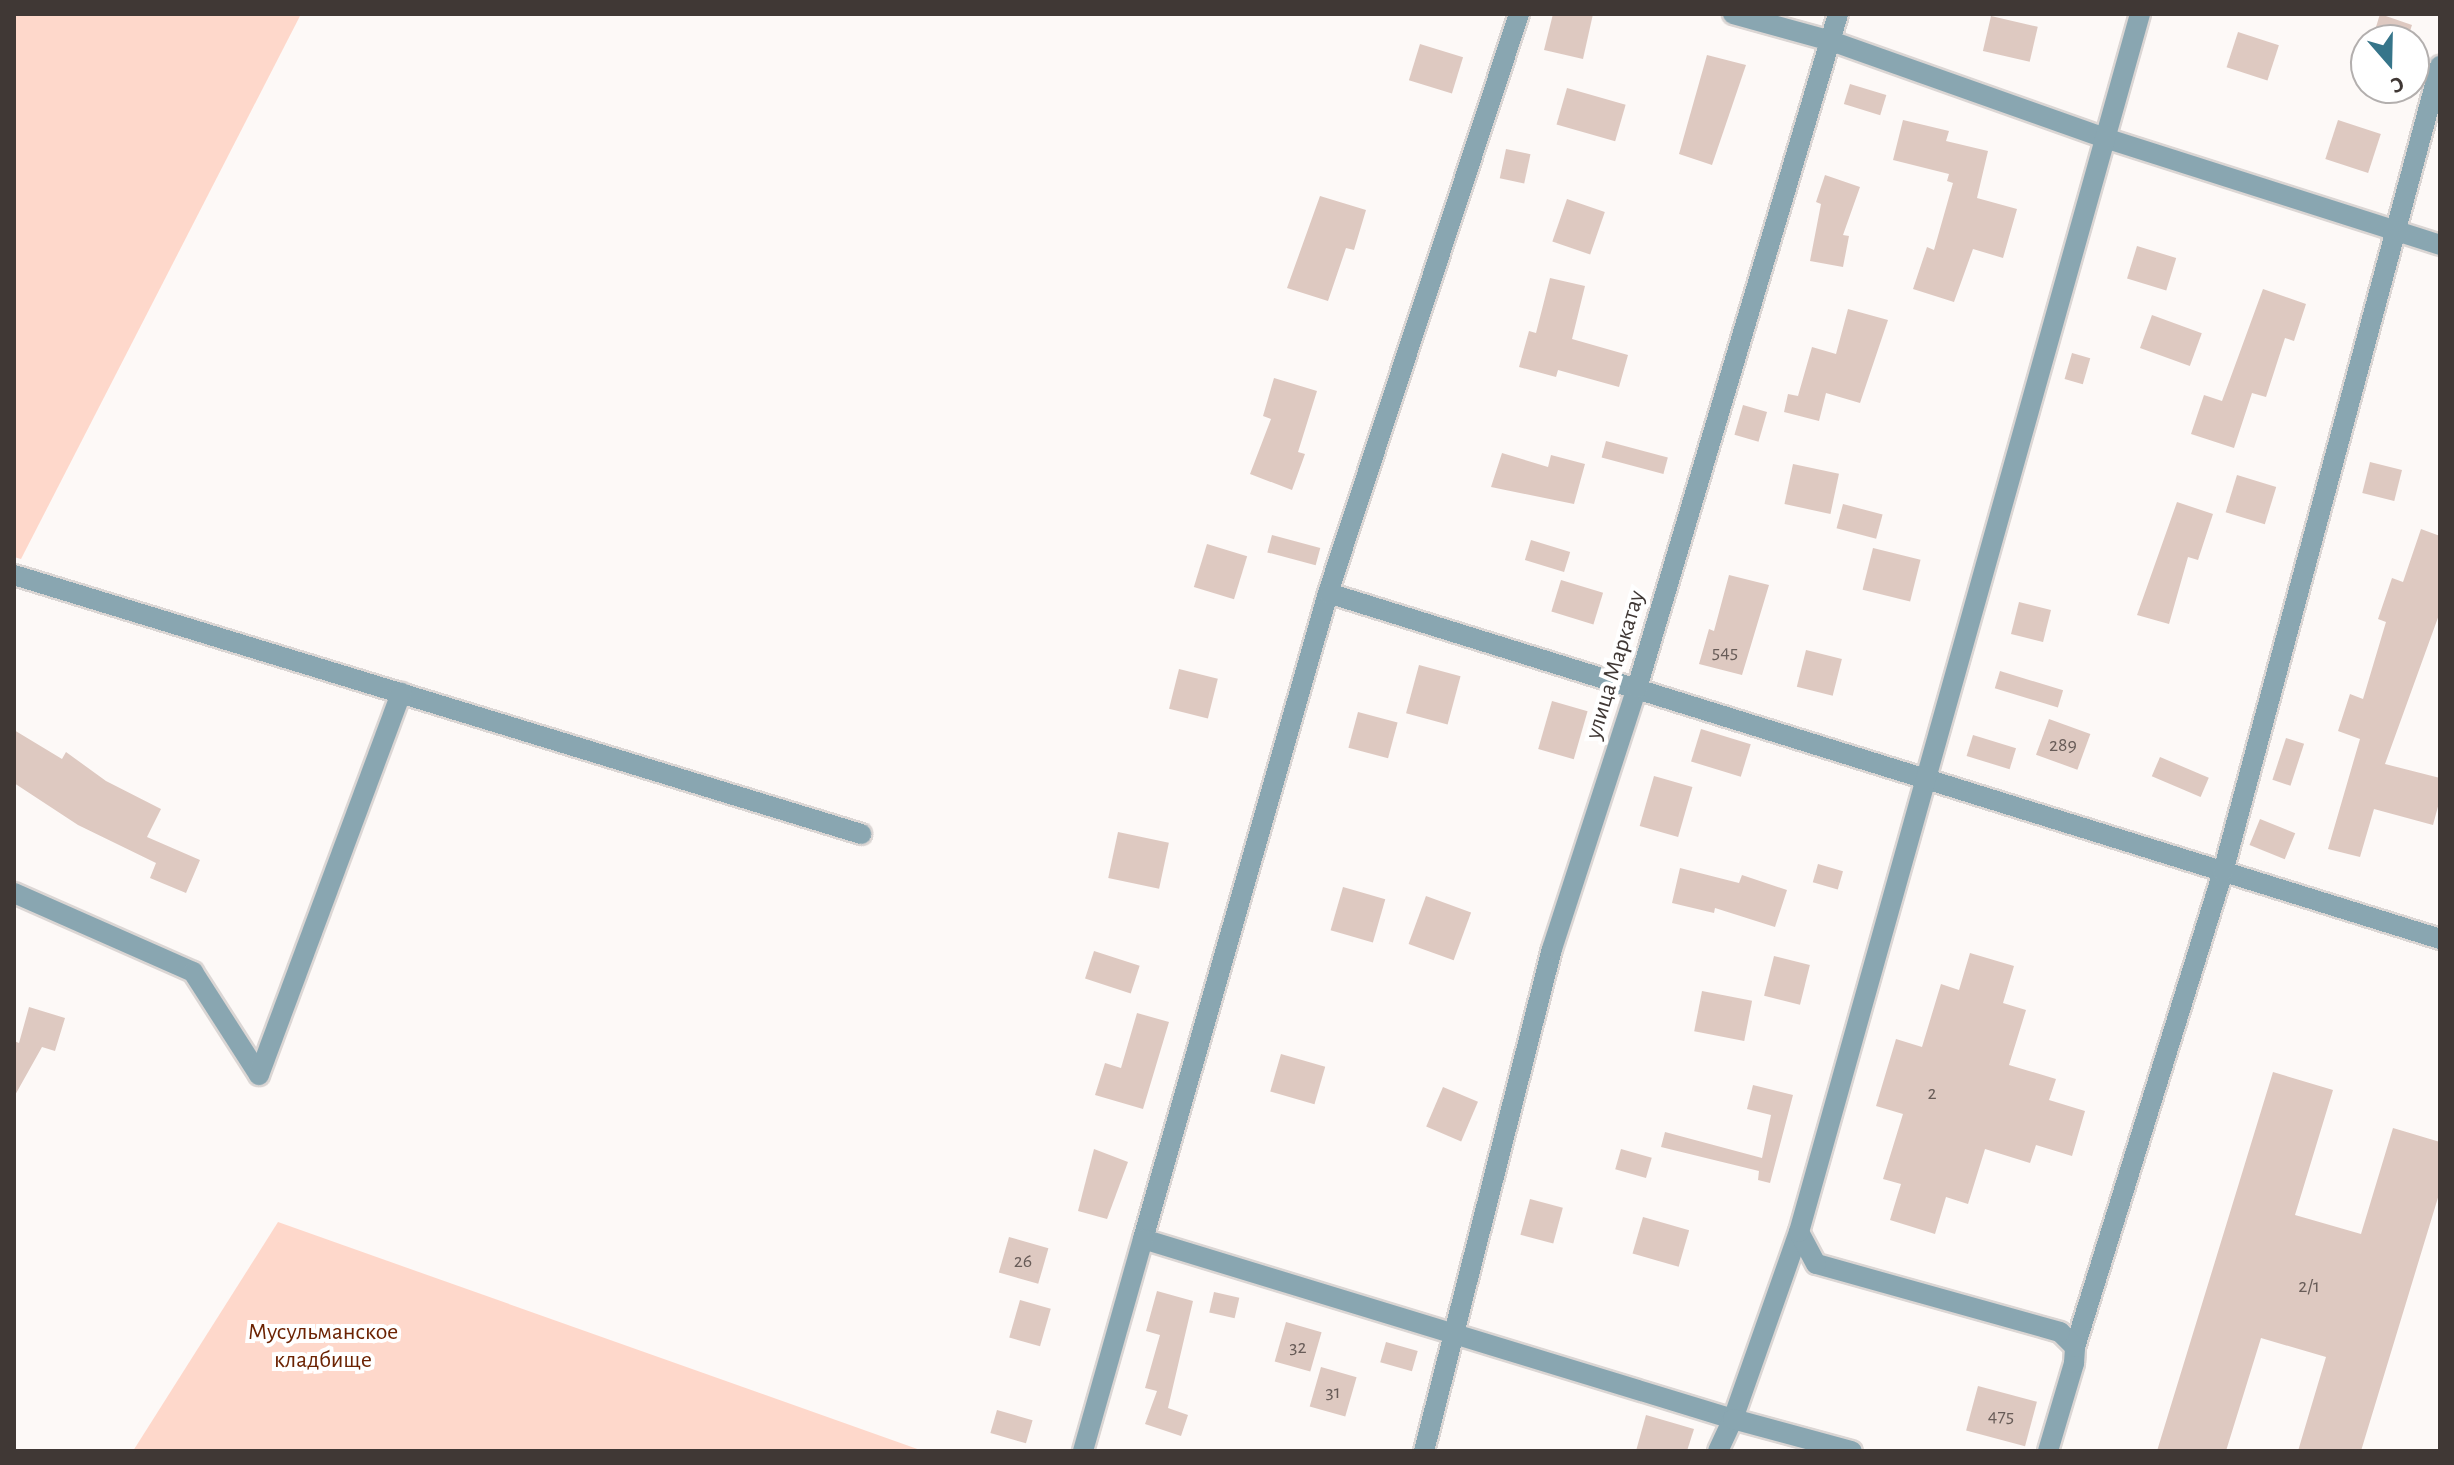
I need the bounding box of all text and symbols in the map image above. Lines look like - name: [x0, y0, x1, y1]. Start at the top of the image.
- north arrow: [2350, 24, 2430, 104]
- text: С: [2388, 72, 2407, 97]
- street label: улица Маркатау: [1580, 587, 1652, 743]
- house number: 545: [1712, 640, 1738, 664]
- house number: 289: [2049, 733, 2077, 757]
- house number: 2: [1927, 1081, 1937, 1105]
- house number: 26: [1014, 1249, 1032, 1273]
- house number: 2/1: [2298, 1274, 2320, 1298]
- park label: Мусульманское кладбище: [248, 1319, 398, 1375]
- house number: 32: [1289, 1335, 1307, 1359]
- house number: 31: [1325, 1380, 1341, 1404]
- house number: 475: [1988, 1404, 2014, 1428]

